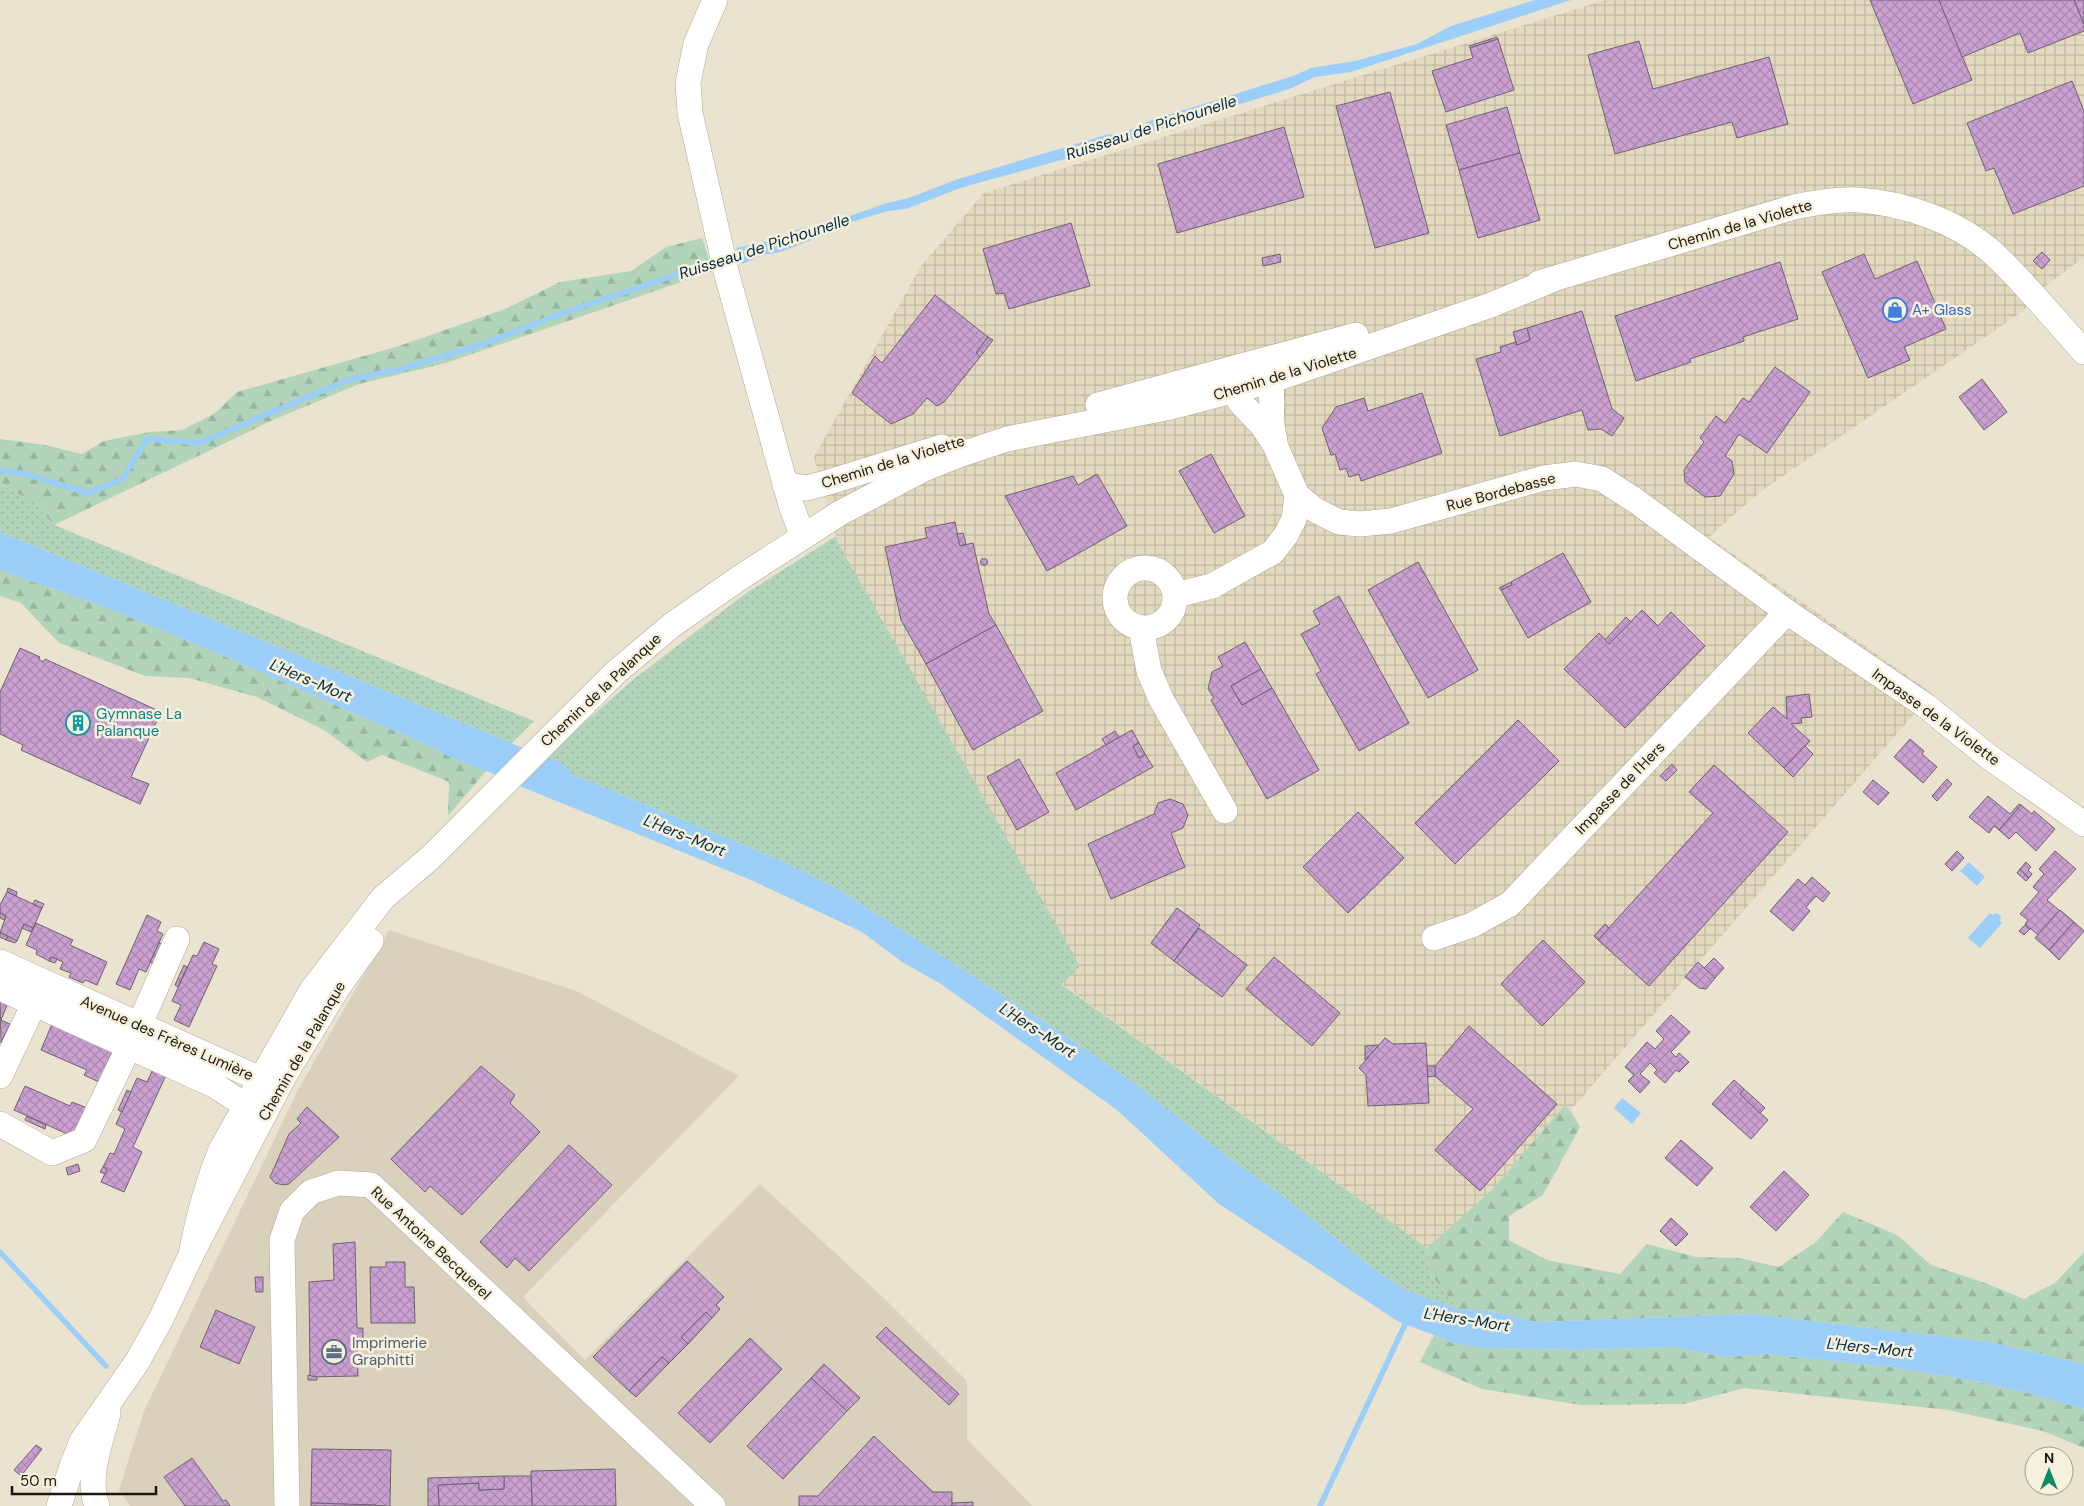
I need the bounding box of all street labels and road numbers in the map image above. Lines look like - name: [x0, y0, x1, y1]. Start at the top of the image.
- street label: Chemin de la Violette: [1666, 195, 1814, 255]
- street label: Chemin de la Violette: [1211, 343, 1359, 405]
- street label: Chemin de la Violette: [819, 431, 967, 493]
- street label: Rue Bordebasse: [1444, 468, 1558, 516]
- street label: Chemin de la Palanque: [536, 629, 666, 751]
- street label: Impasse de la Violette: [1868, 664, 2004, 770]
- street label: Impasse de l'Hers: [1571, 737, 1669, 839]
- street label: Chemin de la Palanque: [254, 978, 350, 1124]
- street label: Avenue des Frères Lumière: [77, 991, 257, 1085]
- street label: Rue Antoine Becquerel: [367, 1182, 495, 1304]

